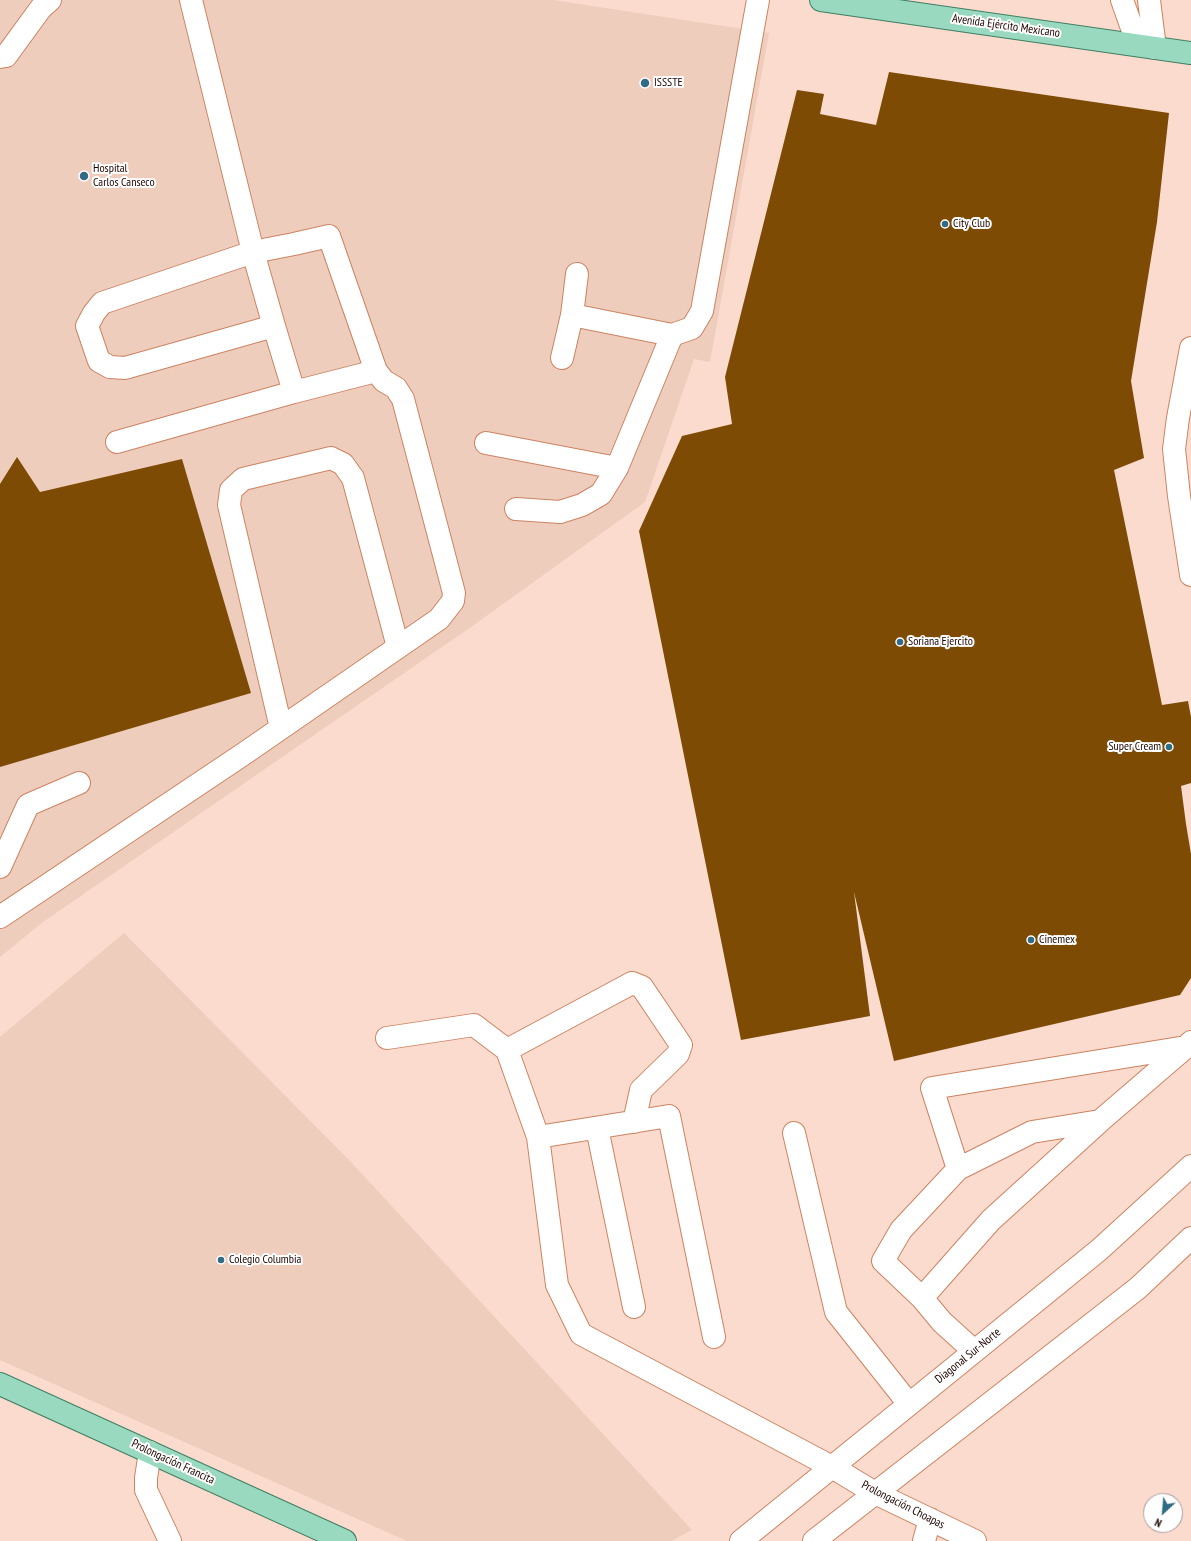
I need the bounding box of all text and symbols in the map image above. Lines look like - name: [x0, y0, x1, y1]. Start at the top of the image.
- street label: Avenida Ejército Mexicano: [951, 11, 1061, 41]
- place label: ISSSTE: [654, 76, 683, 90]
- marker: ISSSTE: [639, 77, 651, 89]
- place label: Hospital Carlos Canseco: [93, 162, 155, 190]
- marker: Hospital Carlos Canseco: [78, 170, 90, 182]
- place label: City Club: [953, 217, 990, 231]
- marker: City Club: [940, 219, 950, 229]
- place label: Soriana Ejercito: [908, 635, 973, 649]
- marker: Soriana Ejercito: [895, 637, 905, 647]
- place label: Super Cream: [1108, 740, 1161, 754]
- marker: Super Cream: [1164, 742, 1174, 752]
- place label: Cinemex: [1039, 933, 1075, 947]
- marker: Cinemex: [1026, 935, 1036, 945]
- place label: Colegio Columbia: [229, 1253, 301, 1267]
- marker: Colegio Columbia: [216, 1255, 226, 1265]
- street label: Diagonal Sur-Norte: [932, 1325, 1004, 1387]
- street label: Prolongación Francita: [129, 1436, 217, 1488]
- street label: Prolongación Choapas: [859, 1478, 947, 1532]
- north arrow: [1143, 1493, 1183, 1533]
- text: N: [1152, 1515, 1164, 1530]

